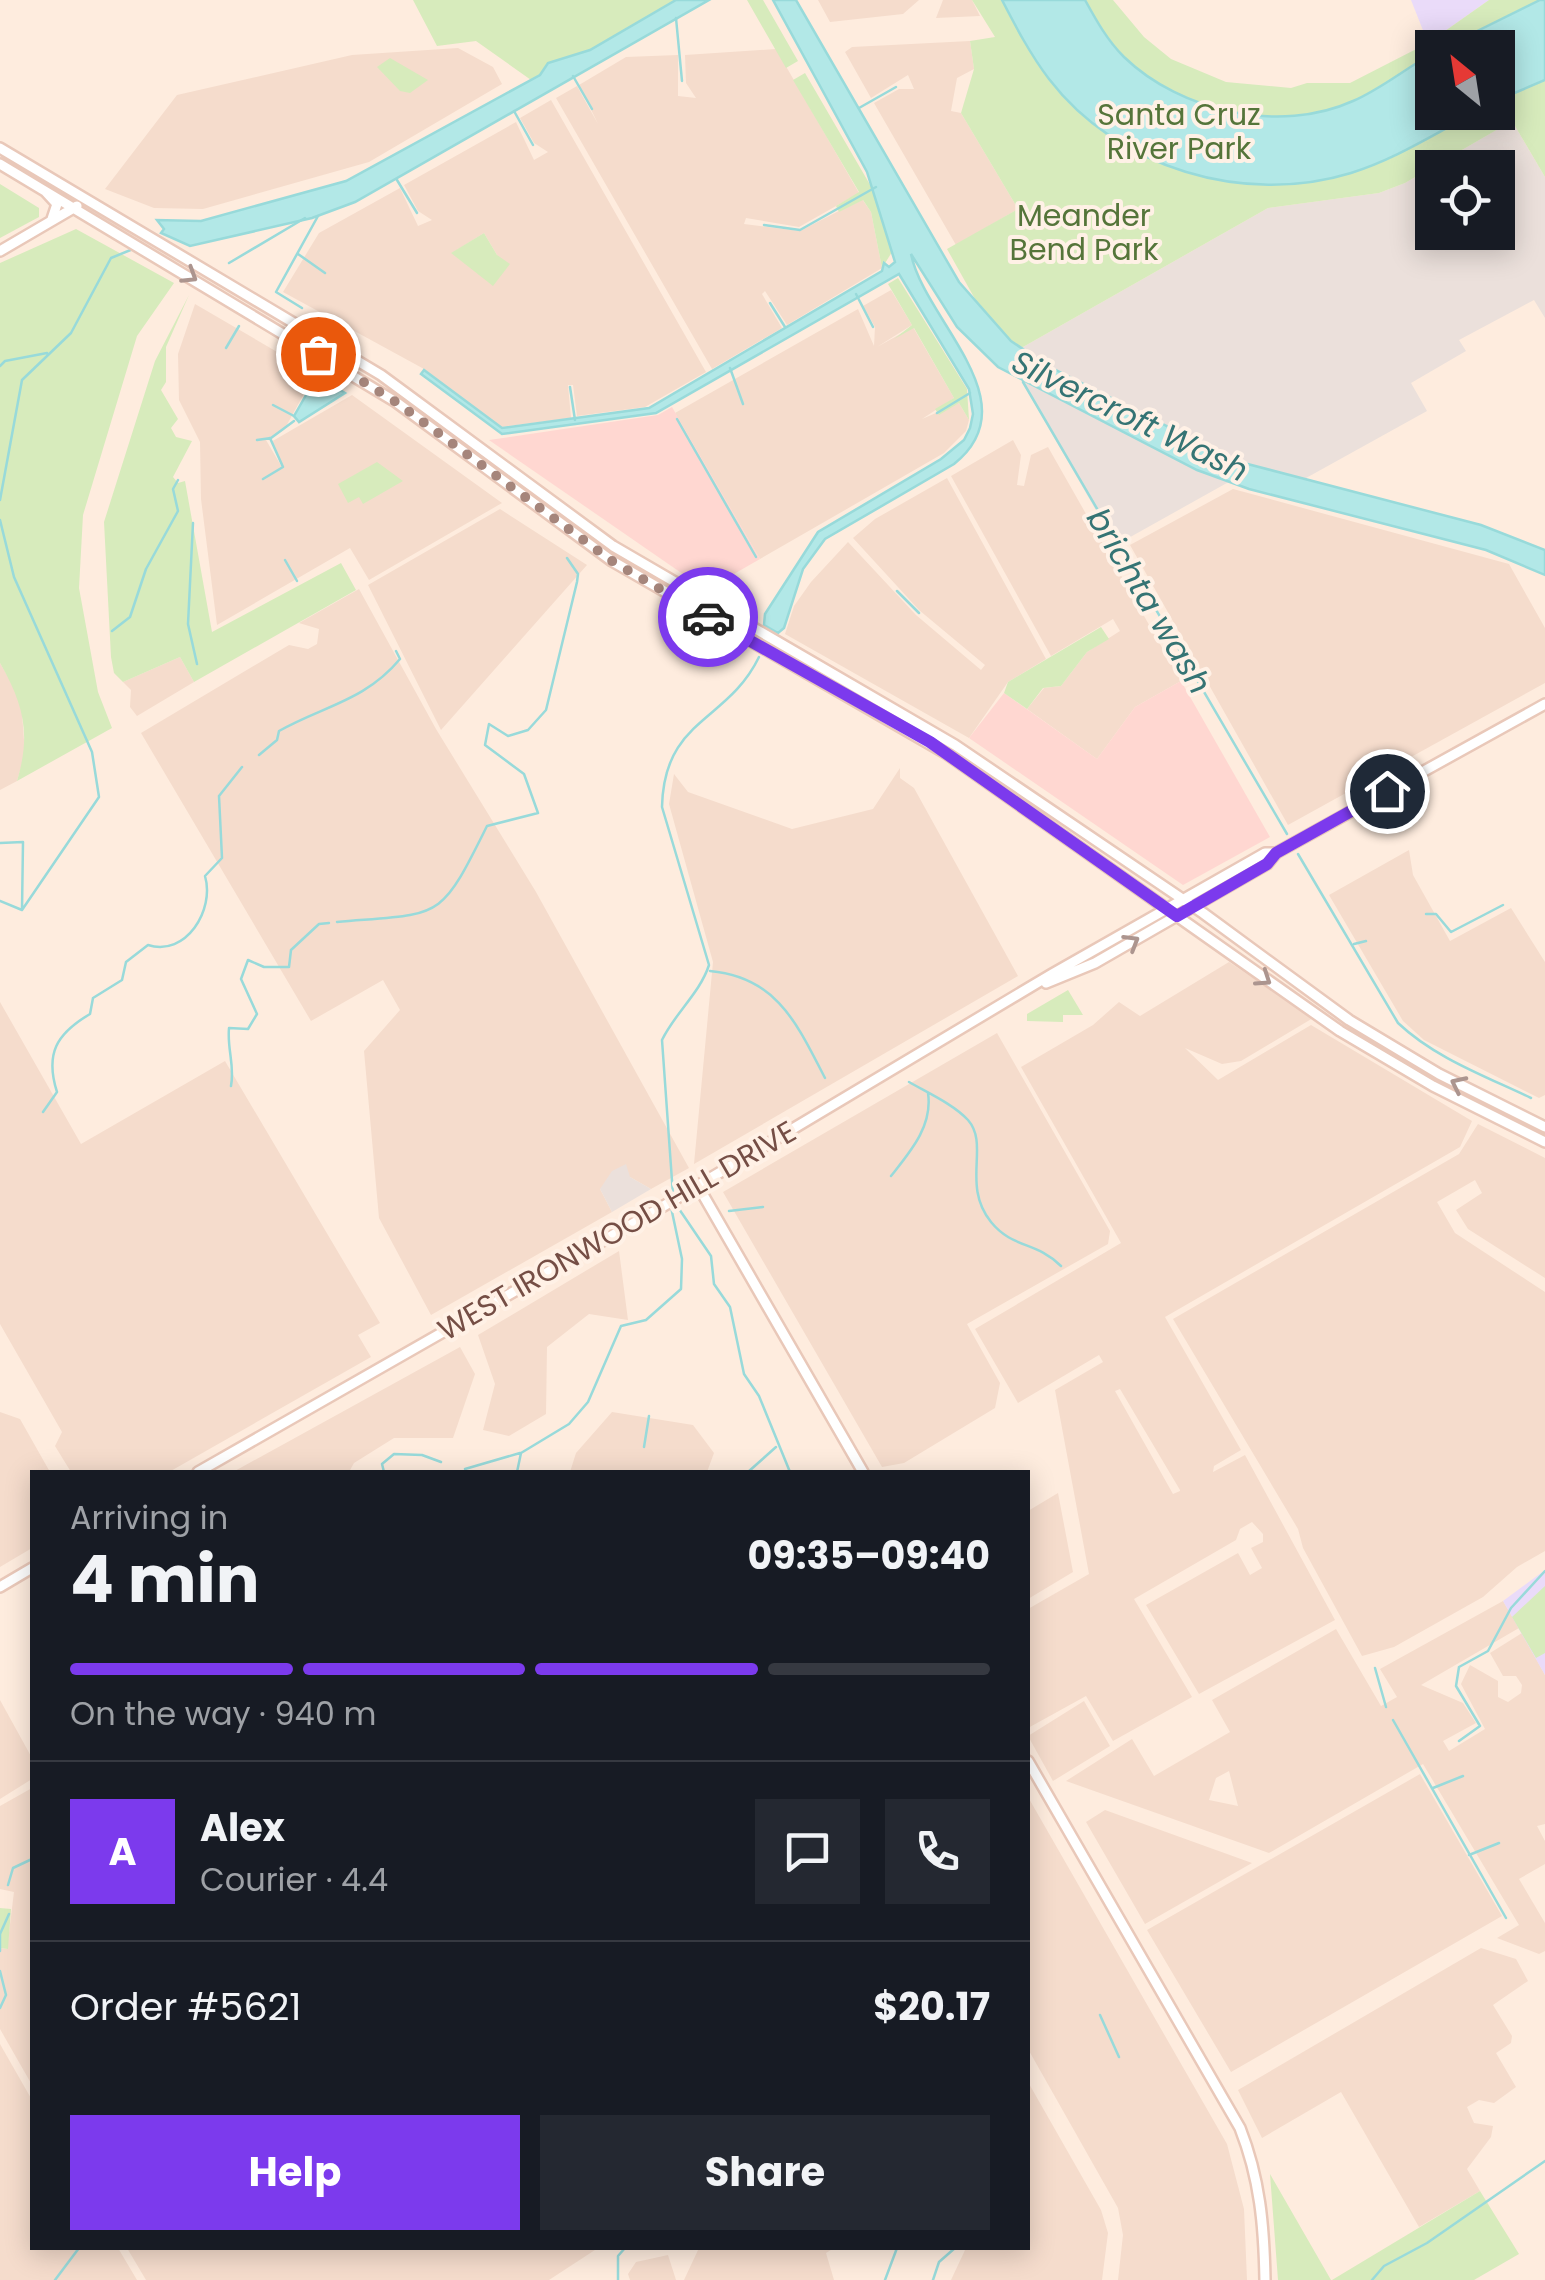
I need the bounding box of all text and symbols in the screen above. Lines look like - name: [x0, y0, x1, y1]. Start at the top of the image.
- north arrow: [1415, 30, 1515, 130]
- map controls: [1415, 30, 1515, 250]
- park label: Santa Cruz River Park: [1097, 93, 1261, 170]
- button: locate: [1415, 150, 1515, 250]
- park label: Meander Bend Park: [1010, 194, 1159, 271]
- one-way arrow: [179, 263, 197, 282]
- pin: [276, 312, 361, 397]
- icon: bag: [291, 327, 346, 382]
- water label: Silvercroft Wash: [1005, 339, 1256, 492]
- water label: brichta wash: [1076, 499, 1223, 702]
- courier: [658, 567, 758, 667]
- icon: car: [681, 590, 736, 645]
- pin: [1345, 749, 1430, 834]
- icon: home: [1360, 764, 1415, 819]
- one-way arrow: [1121, 935, 1139, 954]
- one-way arrow: [1254, 967, 1272, 986]
- one-way arrow: [1450, 1076, 1468, 1096]
- street label: WEST IRONWOOD HILL DRIVE: [430, 1110, 804, 1351]
- text: Arriving in: [70, 1495, 228, 1540]
- text: 09:35–09:40: [748, 1529, 990, 1582]
- text: 4 min: [70, 1534, 260, 1625]
- text: On the way · 940 m: [70, 1691, 376, 1736]
- button: chat: [755, 1799, 860, 1904]
- button: phone: [885, 1799, 990, 1904]
- text: Alex: [200, 1801, 285, 1854]
- text: A: [108, 1825, 137, 1878]
- text: Courier · 4.4: [200, 1857, 388, 1902]
- text: Order #5621: [70, 1980, 302, 2033]
- text: $20.17: [873, 1980, 990, 2033]
- button: Help: [70, 2115, 520, 2230]
- button: Share: [540, 2115, 990, 2230]

